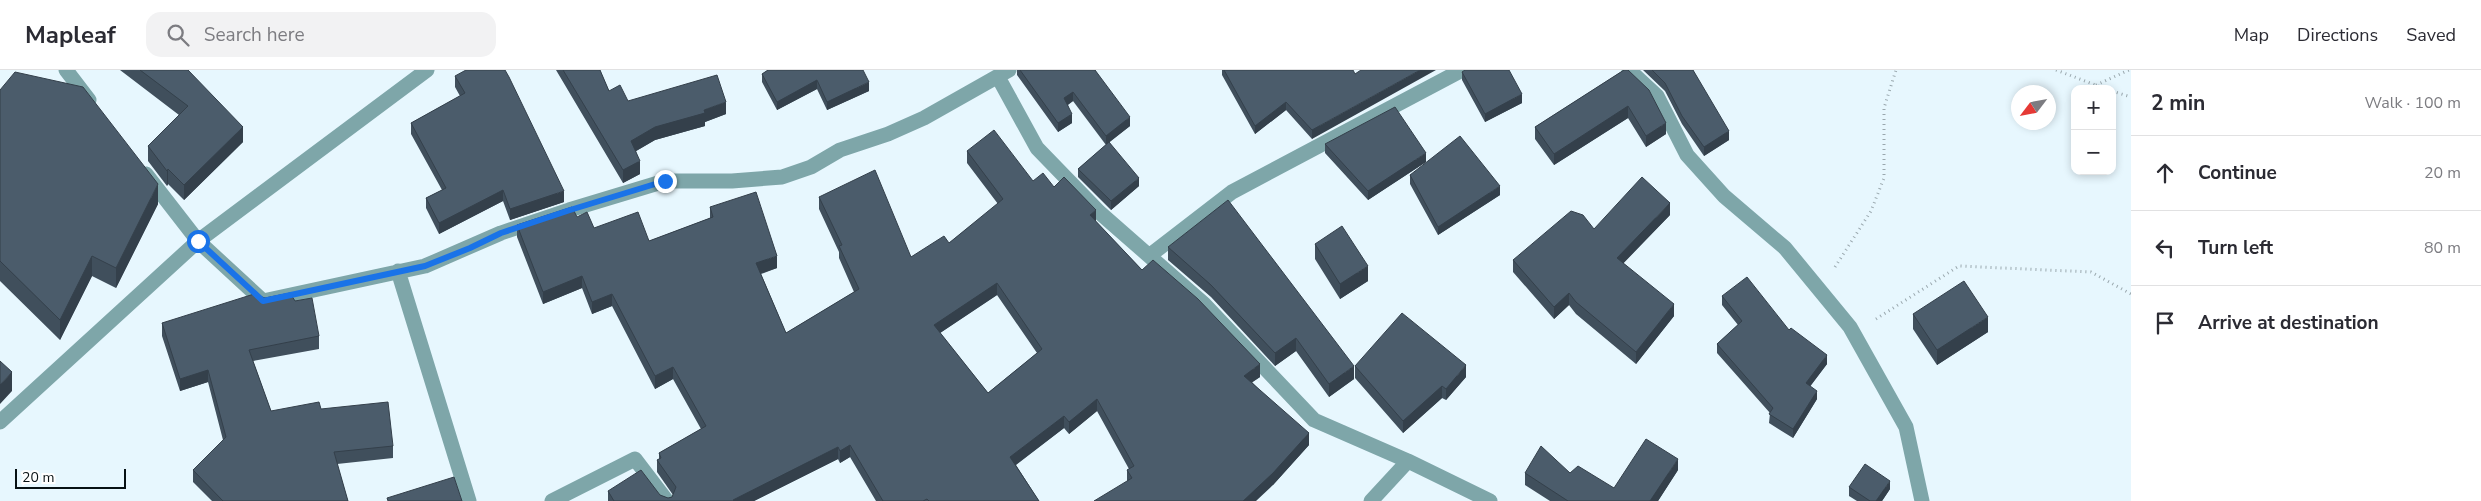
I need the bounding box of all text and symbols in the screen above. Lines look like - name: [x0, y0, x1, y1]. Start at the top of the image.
- search box: [146, 12, 496, 57]
- text: Mapleaf: [25, 19, 116, 51]
- icon: search: [164, 21, 192, 49]
- text: Search here: [204, 22, 305, 48]
- text: Map: [2234, 23, 2269, 47]
- text: Directions: [2297, 23, 2378, 47]
- text: Saved: [2406, 23, 2456, 47]
- north arrow: [2011, 85, 2056, 130]
- map controls: [2071, 85, 2116, 175]
- button: +: [2071, 85, 2116, 130]
- text: 2 min: [2151, 89, 2205, 117]
- text: Walk · 100 m: [2365, 92, 2461, 114]
- button: −: [2071, 130, 2116, 175]
- icon: ahead: [2151, 159, 2179, 187]
- text: Continue: [2198, 160, 2277, 186]
- text: 20 m: [2424, 162, 2461, 184]
- route end: [654, 170, 677, 193]
- route start: [187, 230, 210, 253]
- icon: left: [2151, 234, 2179, 262]
- text: Turn left: [2198, 235, 2273, 261]
- text: 80 m: [2424, 237, 2461, 259]
- icon: arrive: [2151, 309, 2179, 337]
- text: Arrive at destination: [2198, 310, 2379, 336]
- scale bar: [15, 466, 126, 489]
- text: 20 m: [22, 468, 54, 487]

